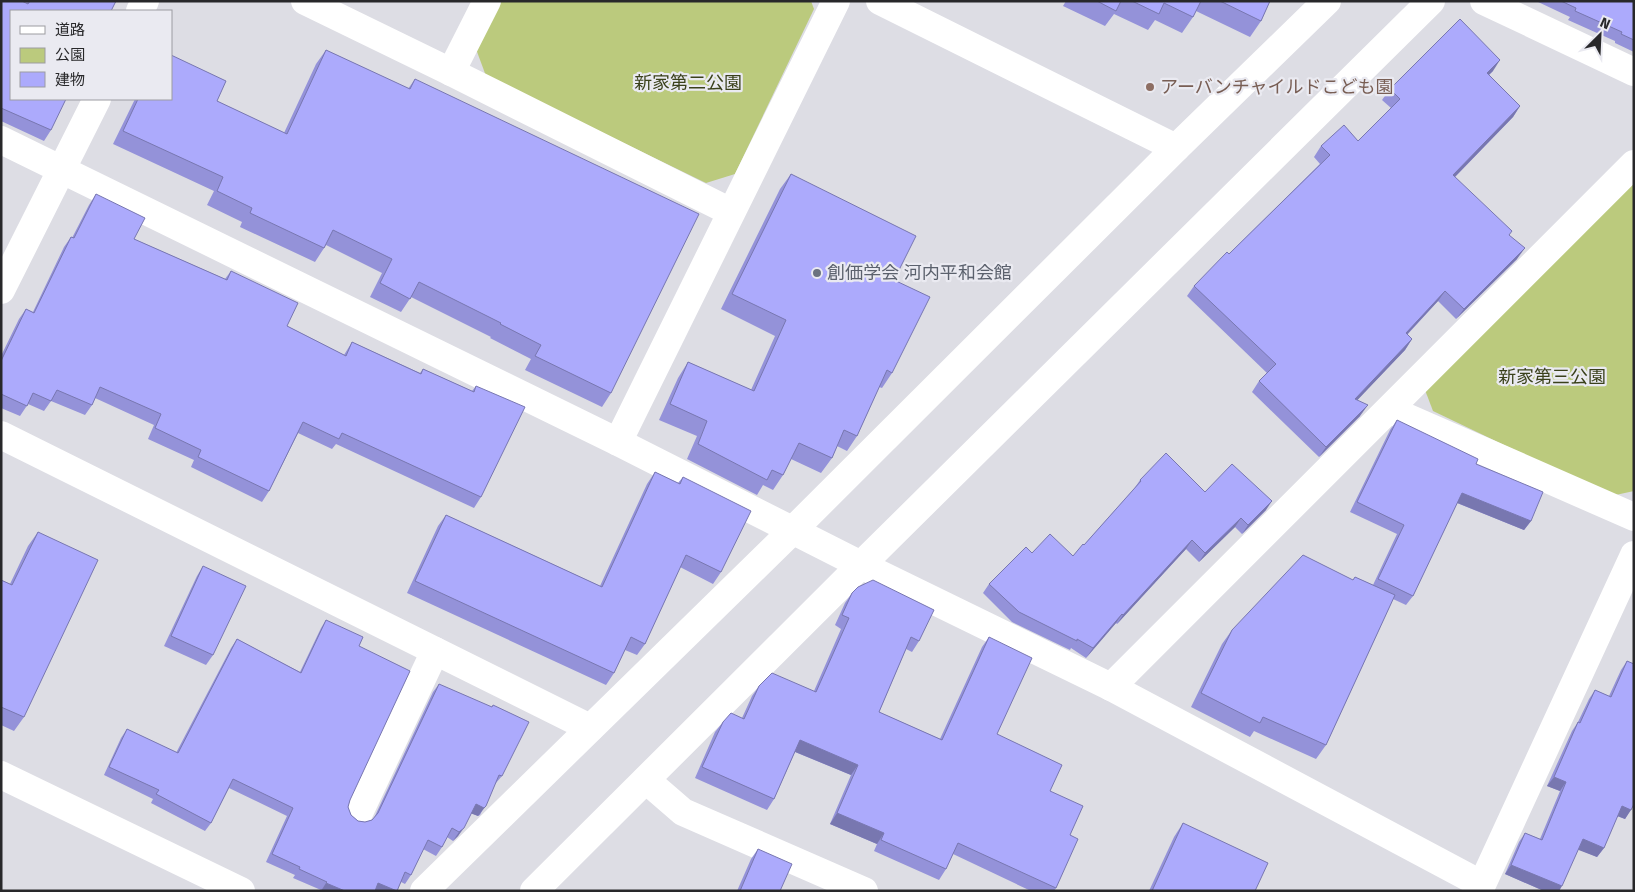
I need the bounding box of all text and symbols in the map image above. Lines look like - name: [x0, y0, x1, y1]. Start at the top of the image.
- legend: [10, 10, 172, 100]
- north arrow: [1575, 10, 1625, 60]
- text: N: [1597, 14, 1613, 33]
- text: 道路: [55, 21, 85, 39]
- text: 公園: [55, 46, 85, 64]
- text: 建物: [55, 71, 85, 89]
- park label: 新家第二公園: [634, 72, 742, 94]
- place label: アーバンチャイルドこども園: [1160, 76, 1393, 98]
- marker: アーバンチャイルドこども園: [1144, 81, 1156, 93]
- place label: 創価学会 河内平和会館: [827, 262, 1012, 284]
- marker: 創価学会 河内平和会館: [811, 267, 823, 279]
- park label: 新家第三公園: [1498, 366, 1606, 388]

